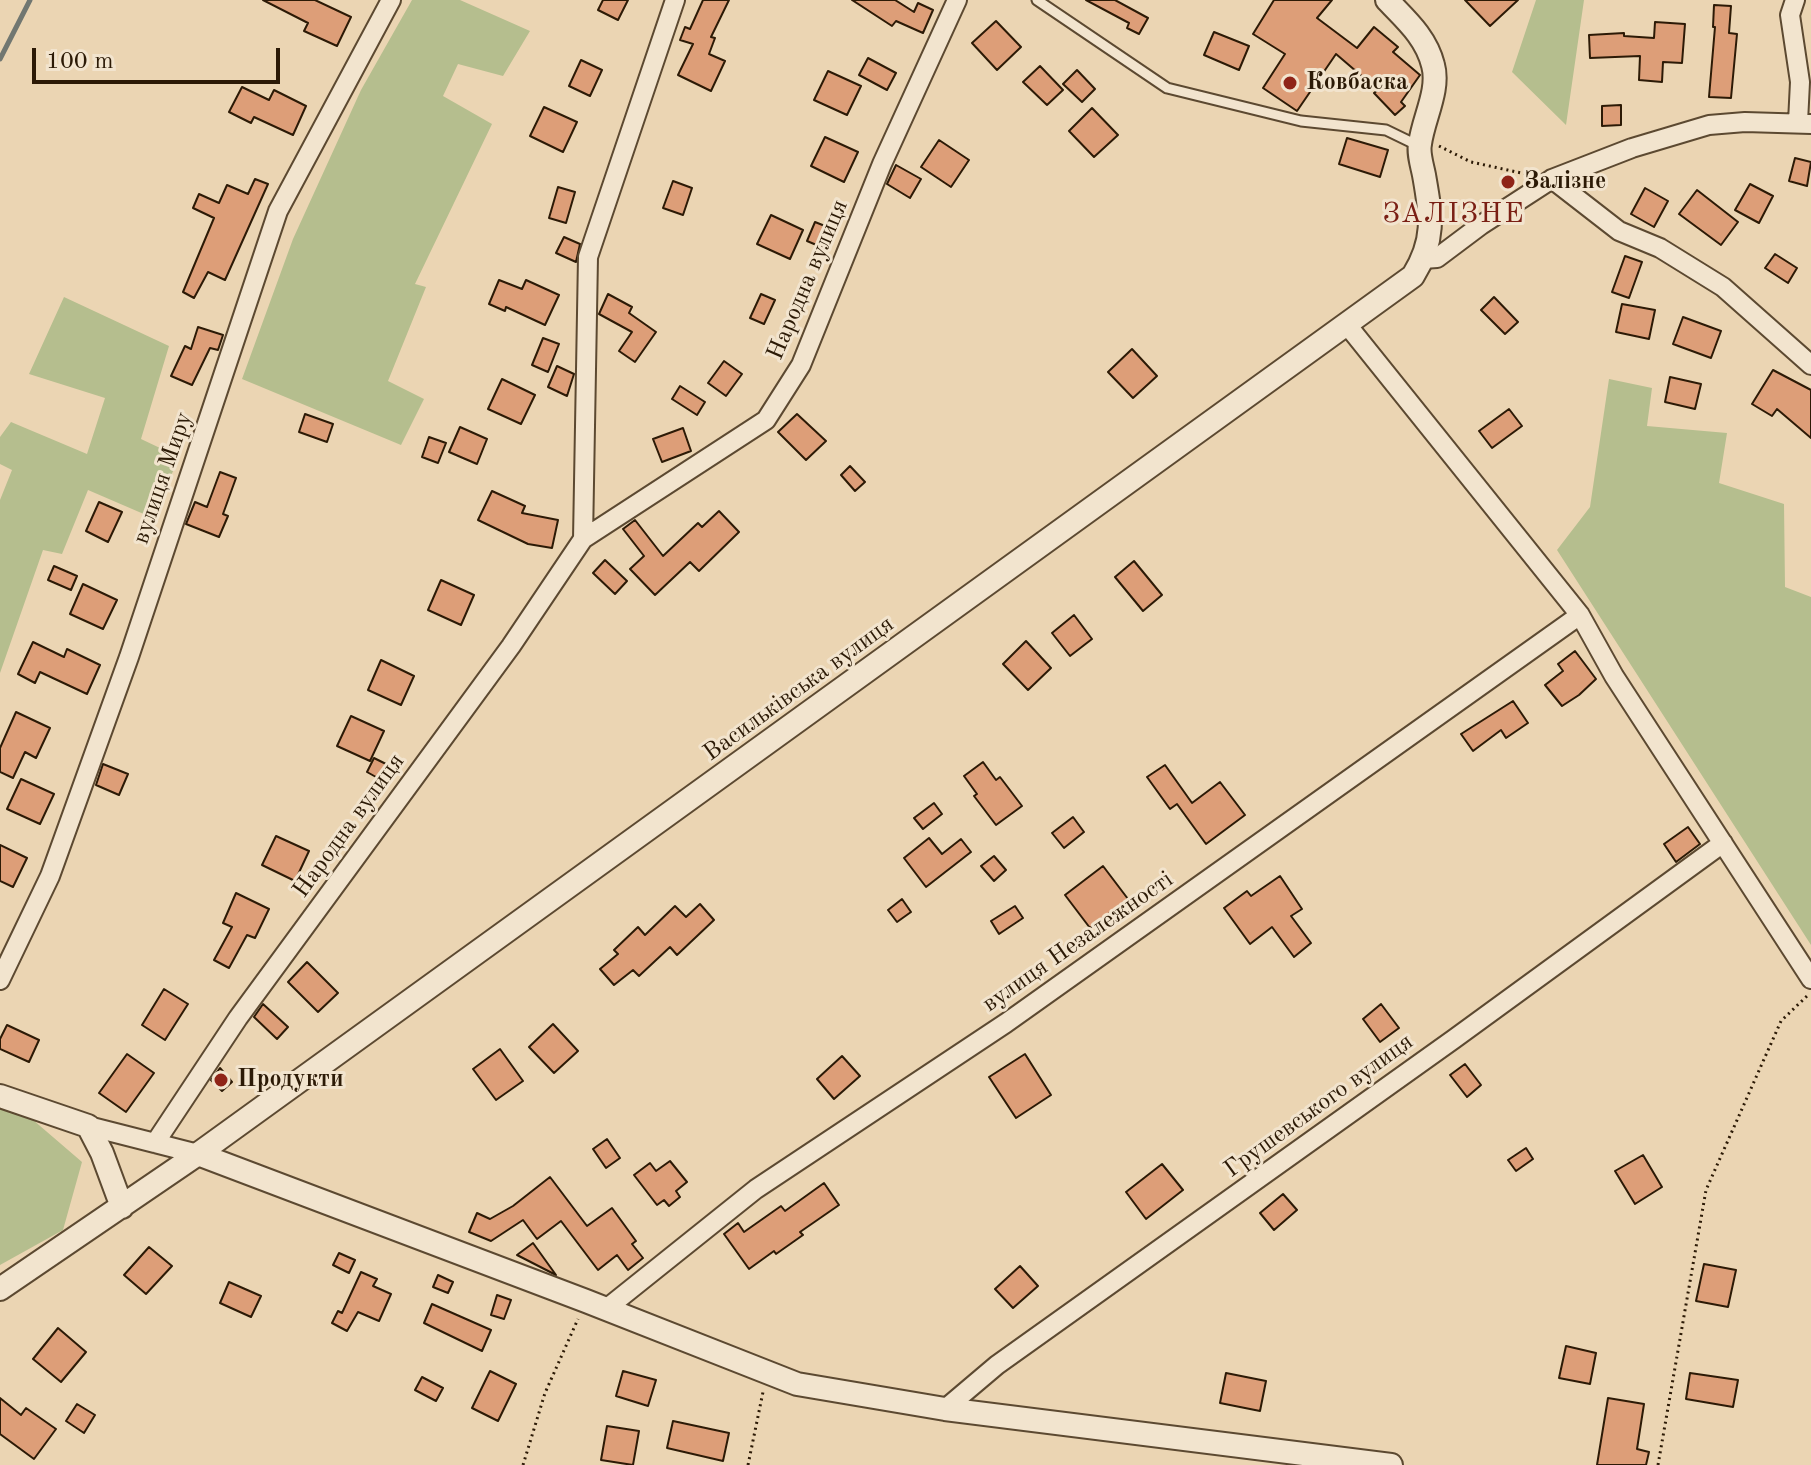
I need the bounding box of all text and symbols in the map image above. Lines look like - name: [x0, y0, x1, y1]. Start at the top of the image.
- scale bar: [36, 32, 284, 82]
- text: 100 m: [46, 50, 114, 74]
- place label: Ковбаска: [1306, 69, 1408, 97]
- marker: Ковбаска: [1281, 74, 1299, 92]
- place label: Залізне: [1524, 168, 1606, 196]
- marker: Залізне: [1499, 173, 1517, 191]
- street label: Народна вулиця: [761, 195, 855, 365]
- district label: ЗАЛІЗНЕ: [1383, 198, 1525, 232]
- street label: вулиця Миру: [127, 408, 199, 548]
- street label: Васильківська вулиця: [698, 610, 900, 768]
- street label: Народна вулиця: [287, 748, 411, 904]
- street label: вулиця Незалежності: [977, 865, 1179, 1019]
- street label: Грушевського вулиця: [1219, 1028, 1419, 1184]
- place label: Продукти: [237, 1066, 344, 1094]
- marker: Продукти: [212, 1071, 230, 1089]

